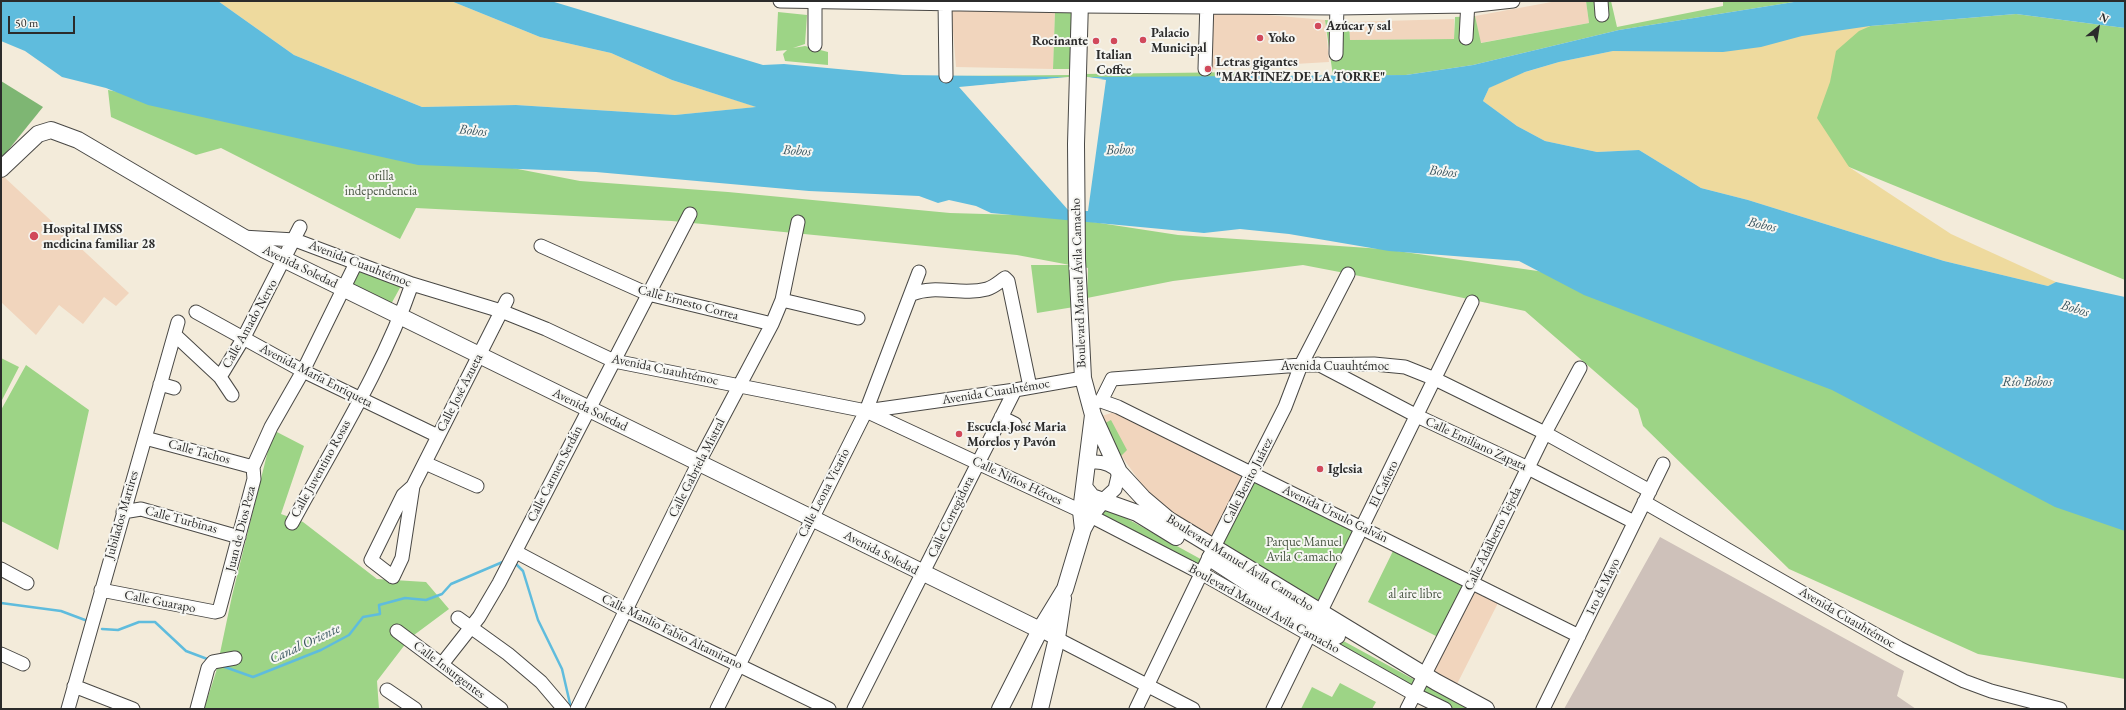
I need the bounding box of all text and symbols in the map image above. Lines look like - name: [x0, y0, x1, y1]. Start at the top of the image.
- scale bar: [10, 8, 77, 34]
- north arrow: [2078, 8, 2118, 48]
- text: N: [2097, 9, 2111, 26]
- text: 50 m: [15, 15, 38, 31]
- place label: Azúcar y sal: [1326, 18, 1391, 34]
- marker: Azúcar y sal: [1313, 21, 1323, 31]
- place label: Palacio Municipal: [1151, 25, 1207, 56]
- place label: Yoko: [1268, 30, 1295, 46]
- place label: Rocinante: [1032, 33, 1088, 49]
- marker: Yoko: [1255, 33, 1265, 43]
- marker: Palacio Municipal: [1138, 35, 1148, 45]
- marker: Rocinante: [1091, 36, 1101, 46]
- marker: Italian Coffee: [1109, 36, 1119, 46]
- place label: Italian Coffee: [1096, 47, 1132, 78]
- place label: Letras gigantes "MARTINEZ DE LA TORRE": [1216, 54, 1385, 85]
- marker: Letras gigantes "MARTINEZ DE LA TORRE": [1203, 64, 1213, 74]
- water label: Bobos: [458, 121, 488, 141]
- water label: Bobos: [1105, 141, 1135, 159]
- water label: Bobos: [782, 142, 812, 160]
- water label: Bobos: [1428, 162, 1458, 182]
- park label: orilla independencia: [345, 168, 417, 199]
- street label: Boulevard Manuel Ávila Camacho: [1068, 198, 1090, 368]
- water label: Bobos: [1746, 214, 1778, 236]
- place label: Hospital IMSS medicina familiar 28: [43, 221, 155, 252]
- marker: Hospital IMSS medicina familiar 28: [28, 230, 40, 242]
- street label: Avenida Cuauhtémoc: [306, 237, 414, 291]
- street label: Avenida Soledad: [260, 242, 340, 292]
- street label: Calle Amado Nervo: [219, 277, 281, 371]
- street label: Calle Ernesto Correa: [636, 282, 740, 324]
- water label: Bobos: [2059, 297, 2091, 321]
- street label: Avenida María Enriqueta: [257, 341, 375, 411]
- street label: Calle José Azueta: [434, 351, 486, 435]
- street label: Avenida Cuauhtémoc: [610, 351, 720, 389]
- street label: Avenida Cuauhtémoc: [1281, 358, 1389, 374]
- water label: Río Bobos: [2002, 374, 2052, 390]
- street label: Avenida Cuauhtémoc: [941, 376, 1051, 408]
- street label: Avenida Soledad: [550, 385, 630, 435]
- street label: Calle Emiliano Zapata: [1423, 414, 1529, 474]
- street label: Calle Gabriela Mistral: [665, 416, 729, 520]
- street label: Calle Juventino Rosas: [288, 417, 354, 521]
- place label: Escuela José Maria Morelos y Pavón: [967, 419, 1066, 450]
- street label: Calle Carmen Serdán: [524, 423, 586, 525]
- marker: Escuela José Maria Morelos y Pavón: [954, 429, 964, 439]
- street label: Calle Benito Juárez: [1219, 435, 1277, 527]
- street label: Calle Tachos: [166, 436, 232, 468]
- street label: Calle Leona Vicario: [795, 446, 853, 540]
- street label: Calle Niños Héroes: [969, 453, 1065, 509]
- street label: El Cañero: [1366, 458, 1402, 510]
- place label: Iglesia: [1328, 461, 1362, 477]
- marker: Iglesia: [1315, 464, 1325, 474]
- street label: Jubilados Martires: [102, 469, 142, 561]
- street label: Calle Corregidora: [924, 474, 978, 560]
- street label: Avenida Úrsulo Galván: [1280, 482, 1390, 546]
- street label: Juan de Dios Peza: [223, 484, 259, 574]
- street label: Calle Adalberto Tejeda: [1461, 485, 1525, 593]
- street label: Calle Turbinas: [143, 503, 219, 537]
- street label: Boulevard Manuel Ávila Camacho: [1164, 511, 1316, 615]
- street label: Avenida Soledad: [841, 528, 921, 578]
- park label: Parque Manuel Avila Camacho: [1266, 534, 1342, 565]
- street label: 1ro de Mayo: [1582, 556, 1624, 618]
- street label: Boulevard Manuel Avila Camacho: [1186, 561, 1342, 657]
- street label: Avenida Cuauhtémoc: [1796, 584, 1898, 652]
- park label: al aire libre: [1388, 586, 1442, 602]
- street label: Calle Guarapo: [123, 587, 197, 617]
- street label: Calle Manlio Fabio Altamirano: [599, 591, 745, 673]
- water label: Canal Oriente: [267, 620, 343, 668]
- street label: Calle Insurgentes: [410, 638, 488, 702]

